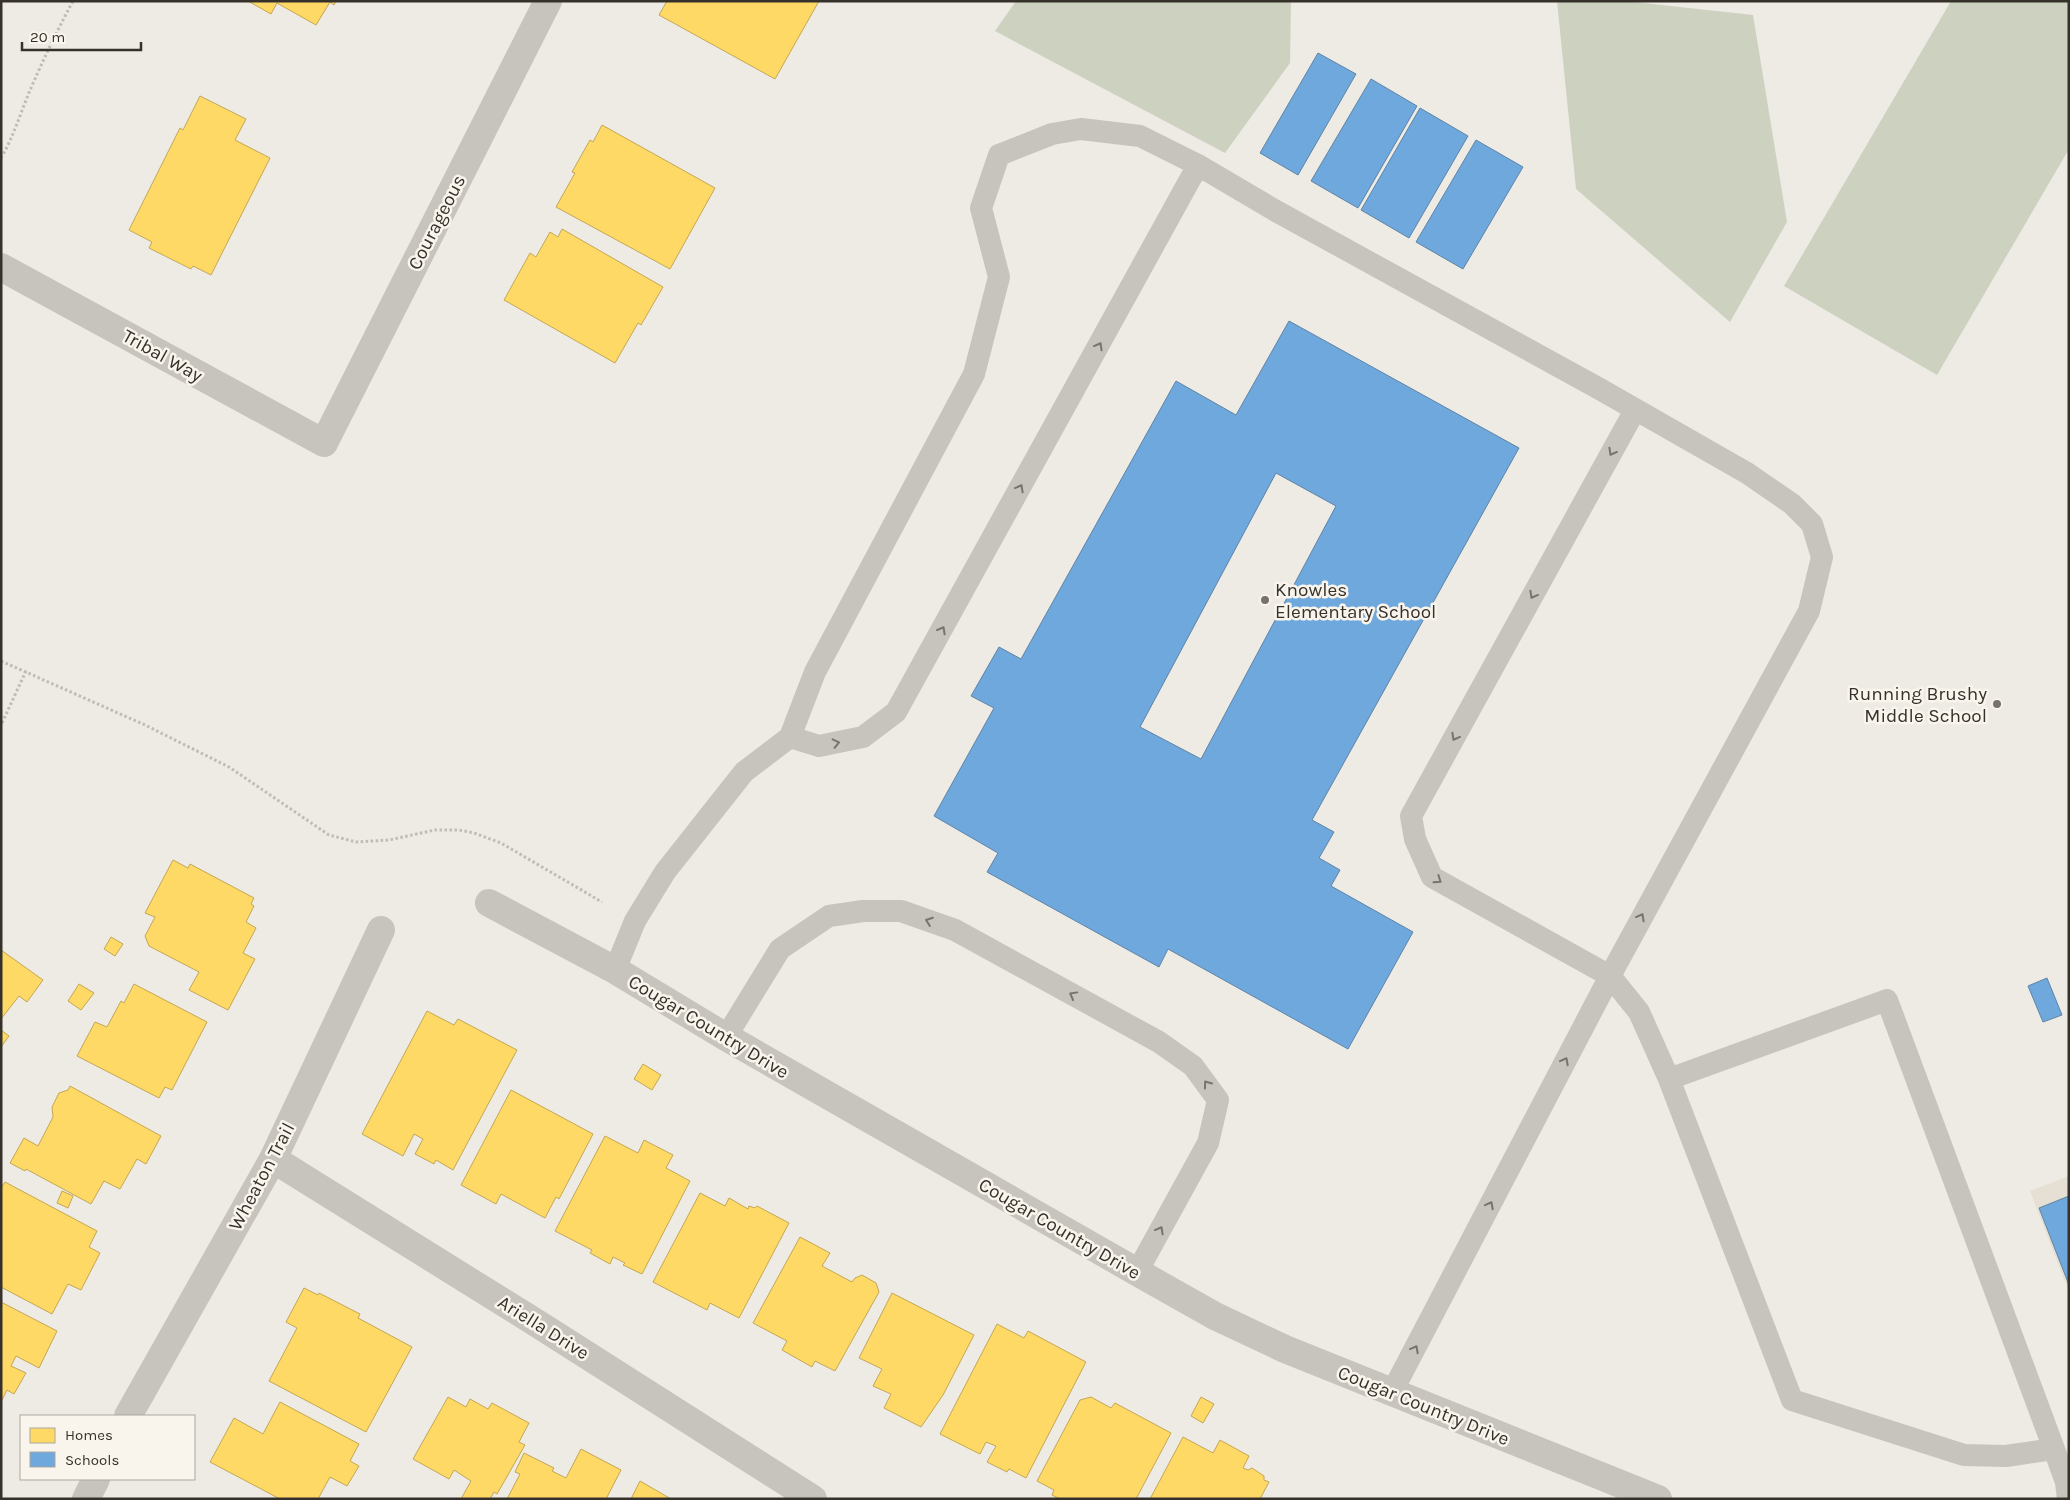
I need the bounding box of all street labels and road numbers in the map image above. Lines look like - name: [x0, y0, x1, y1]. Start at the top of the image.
- street label: Courageous: [404, 171, 470, 273]
- street label: Tribal Way: [119, 325, 206, 387]
- street label: Cougar Country Drive: [624, 970, 793, 1083]
- street label: Wheaton Trail: [224, 1119, 299, 1234]
- street label: Cougar Country Drive: [975, 1174, 1144, 1284]
- street label: Ariella Drive: [494, 1291, 593, 1365]
- street label: Cougar Country Drive: [1335, 1361, 1513, 1450]

